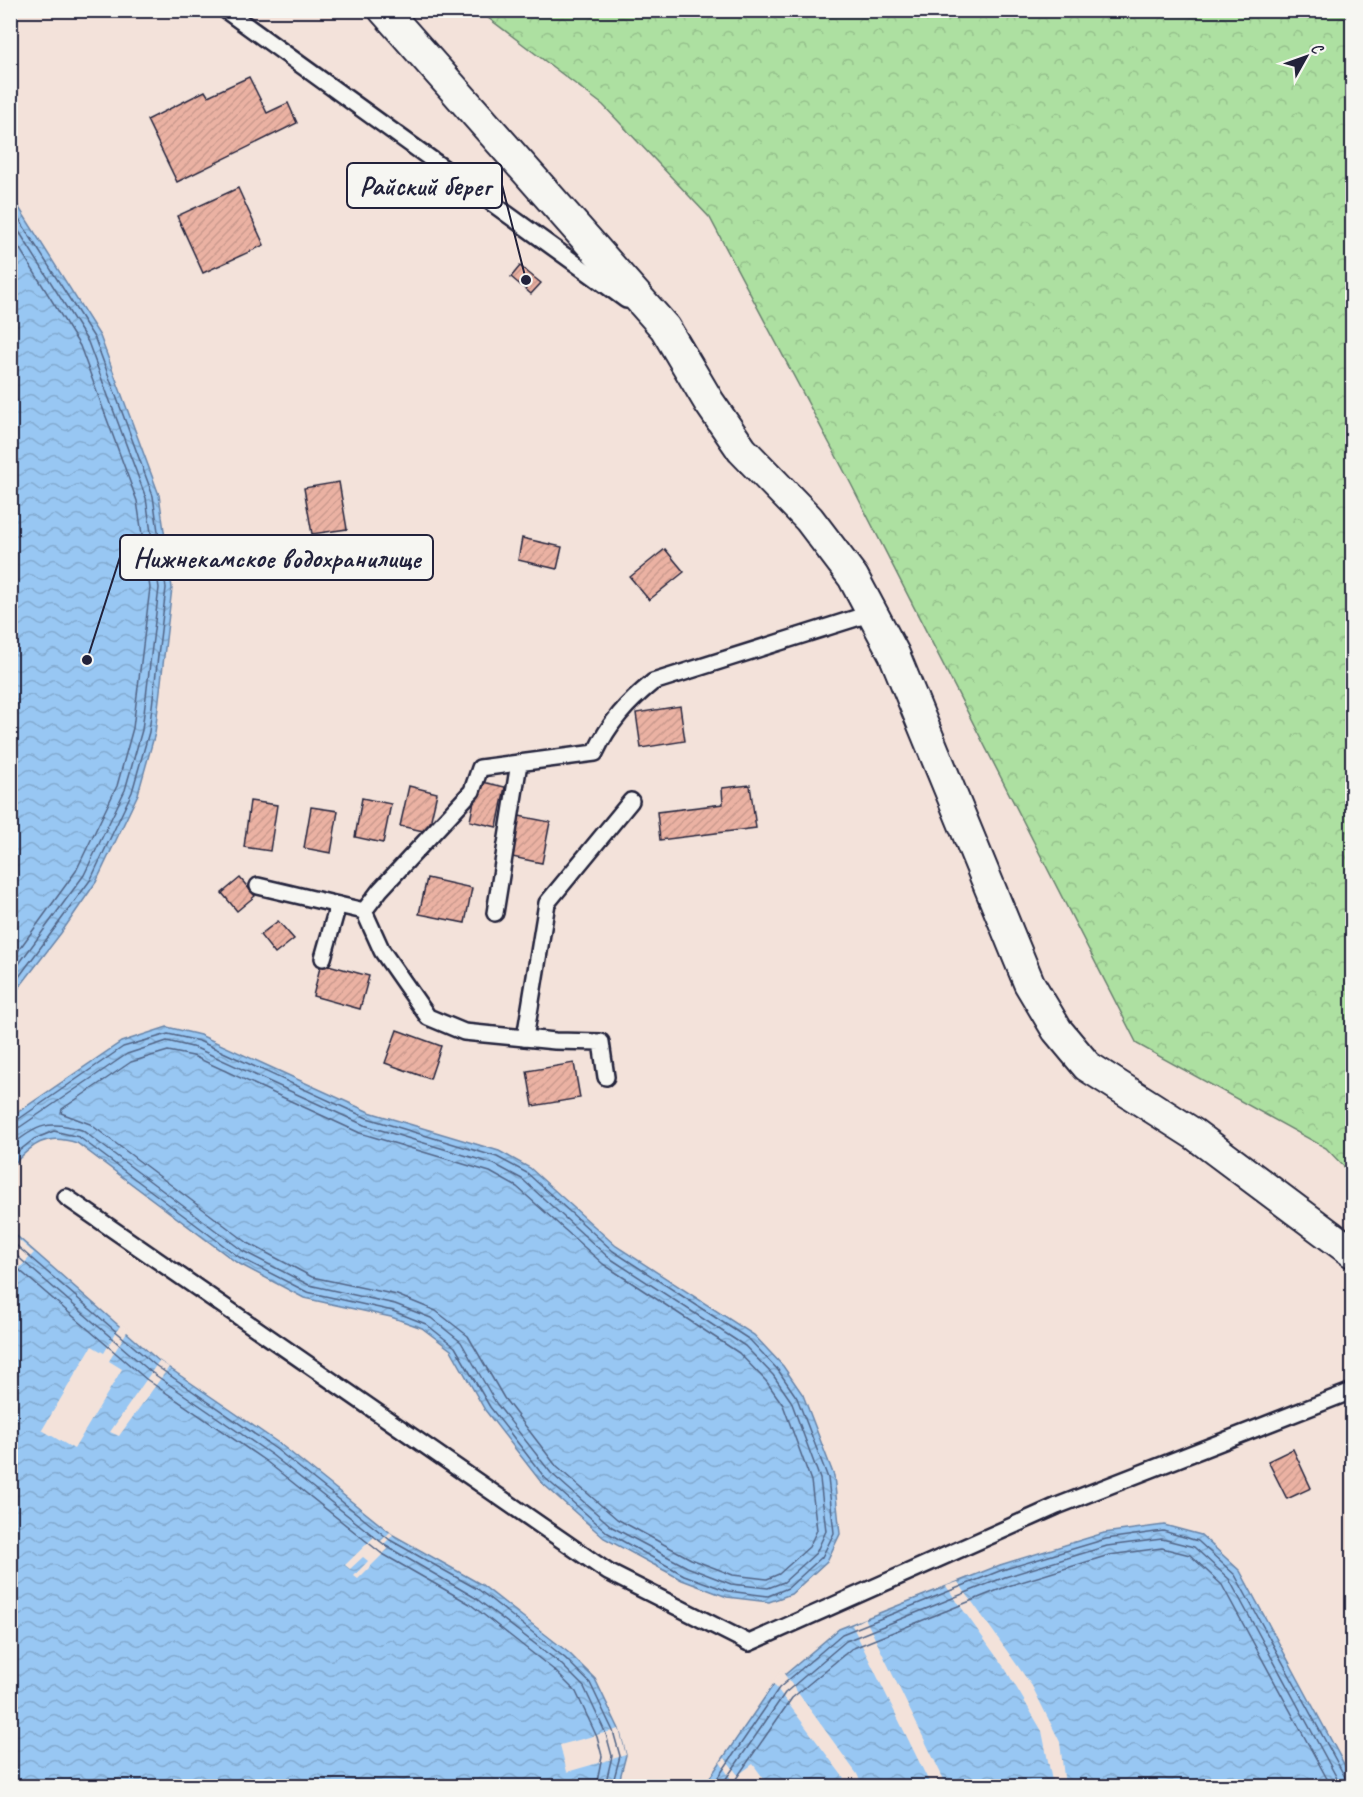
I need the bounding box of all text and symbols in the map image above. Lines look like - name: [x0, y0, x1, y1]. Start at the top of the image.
- north arrow: [1276, 27, 1336, 87]
- text: С: [1307, 39, 1328, 59]
- callout: Райский берег: [347, 163, 502, 208]
- text: Райский берег: [360, 169, 494, 203]
- callout: Нижнекамское водохранилище: [120, 535, 433, 580]
- text: Нижнекамское водохранилище: [133, 541, 423, 575]

